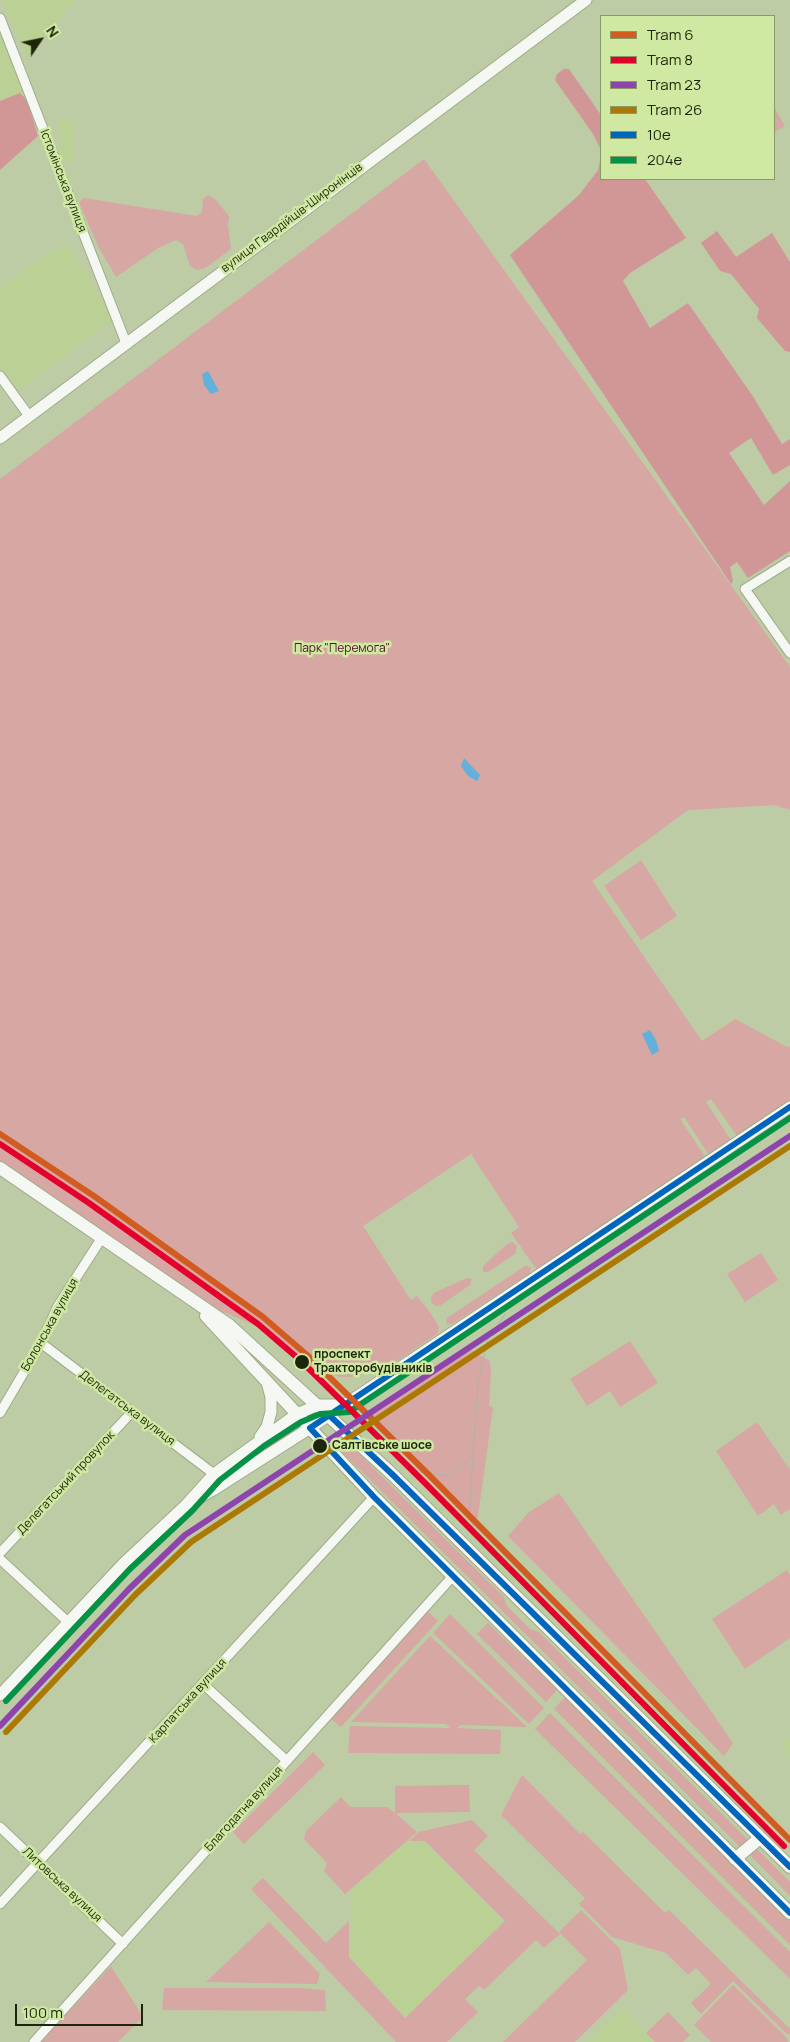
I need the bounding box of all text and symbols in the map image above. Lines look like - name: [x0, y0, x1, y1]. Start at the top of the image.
- north arrow: [15, 15, 65, 65]
- legend: [600, 15, 775, 180]
- text: N: [42, 22, 64, 41]
- text: Tram 6: [647, 24, 694, 45]
- text: Tram 8: [647, 49, 693, 70]
- text: Tram 23: [647, 74, 701, 95]
- text: Tram 26: [647, 99, 702, 120]
- text: 10е: [647, 124, 671, 145]
- street label: Істомінська вулиця: [37, 128, 89, 234]
- text: 204е: [647, 149, 682, 170]
- street label: вулиця Гвардійців-Широнінців: [218, 160, 366, 276]
- park label: Парк "Перемога": [294, 642, 390, 656]
- street label: Болонська вулиця: [19, 1276, 81, 1374]
- place label: проспект Тракторобудівників: [314, 1348, 432, 1376]
- marker: проспект Тракторобудівників: [293, 1353, 311, 1371]
- street label: Делегатська вулиця: [76, 1367, 178, 1449]
- street label: Делегатський провулок: [14, 1428, 118, 1538]
- marker: Салтівське шосе: [311, 1437, 329, 1455]
- place label: Салтівське шосе: [332, 1439, 432, 1453]
- street label: Карпатська вулиця: [146, 1656, 230, 1746]
- street label: Благодатна вулиця: [202, 1763, 286, 1855]
- street label: Литовська вулиця: [19, 1845, 105, 1925]
- scale bar: [18, 1994, 145, 2026]
- text: 100 m: [23, 2002, 63, 2023]

